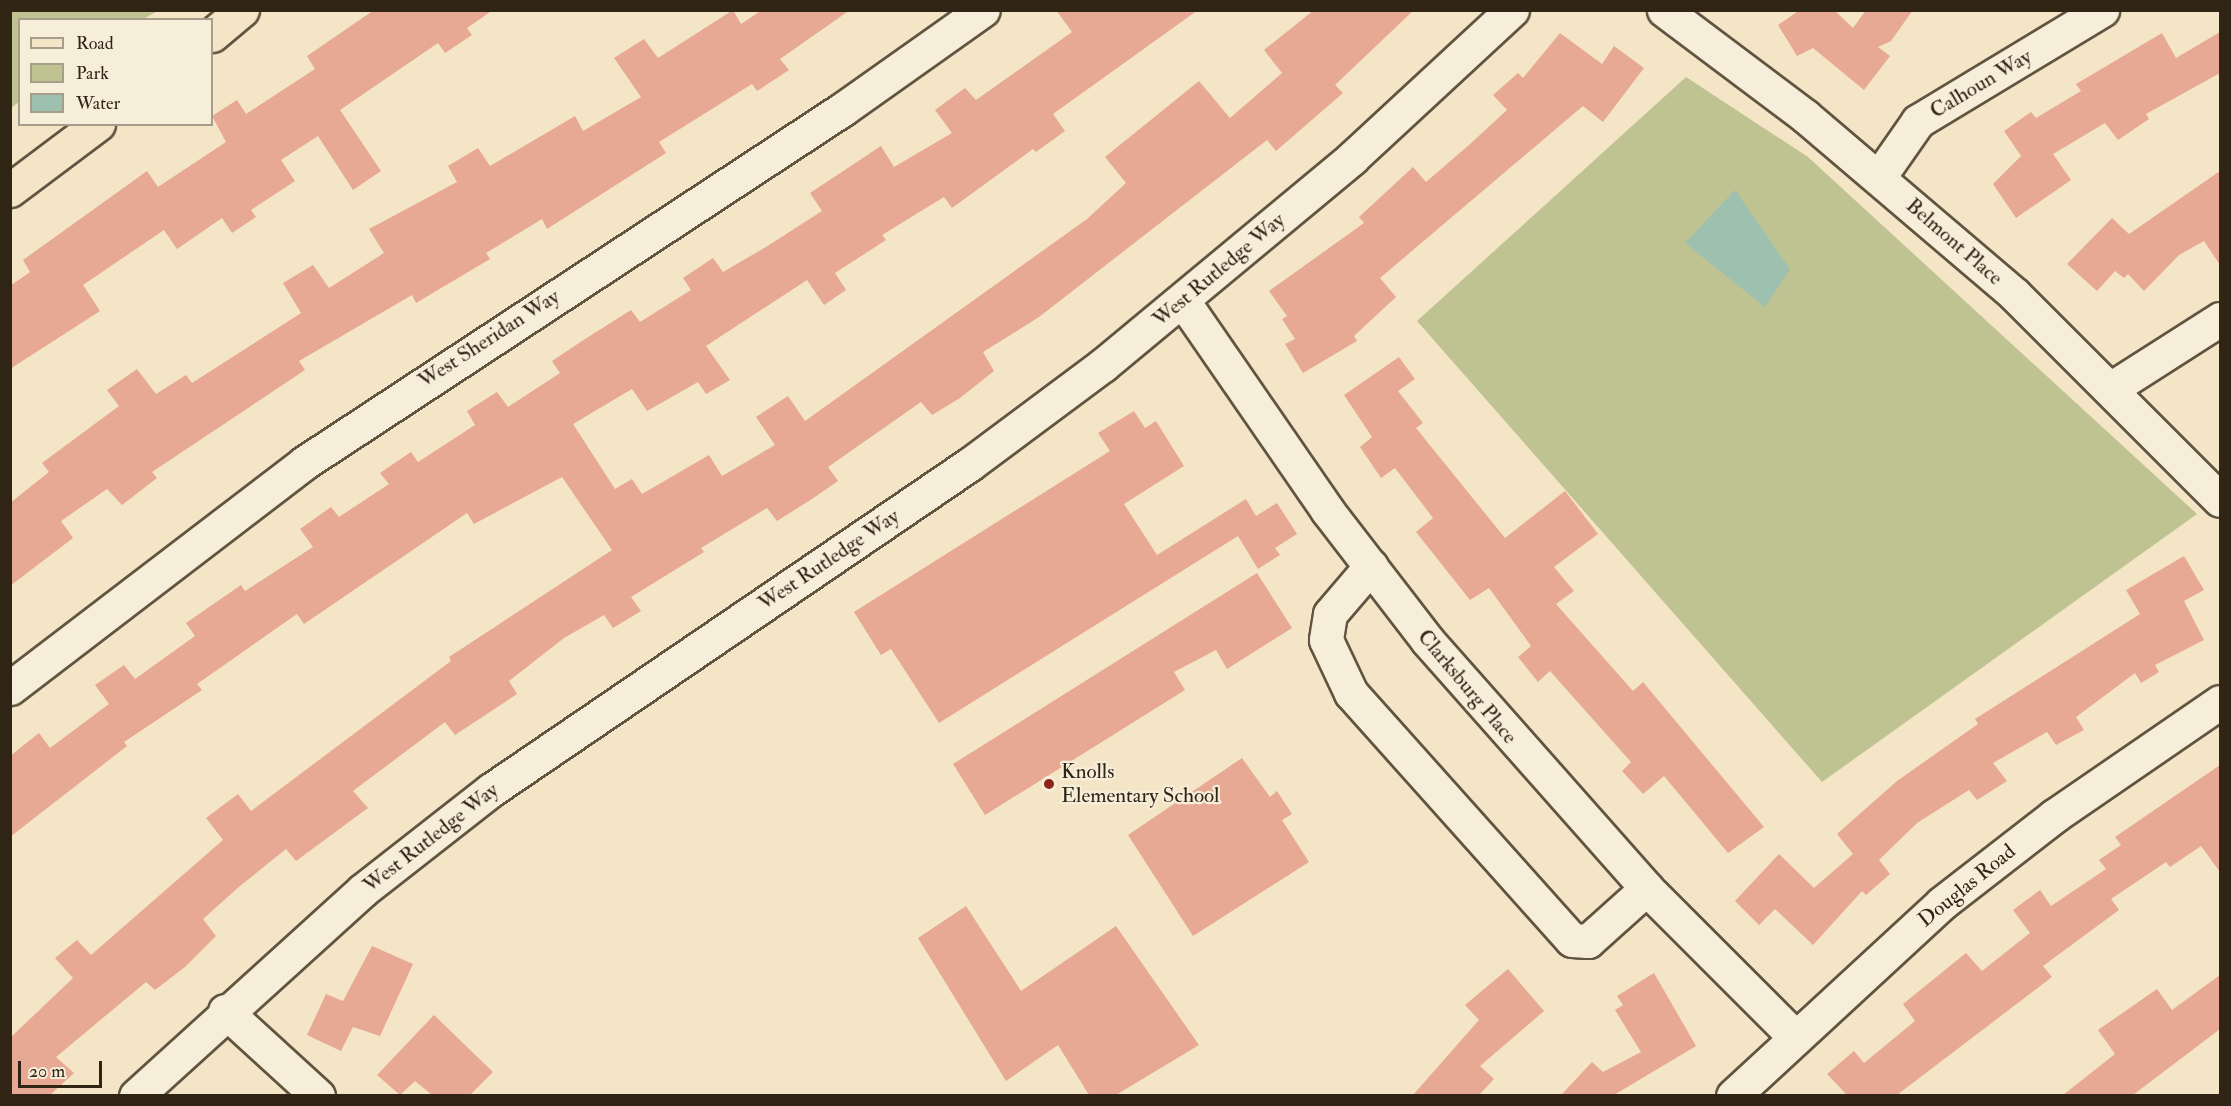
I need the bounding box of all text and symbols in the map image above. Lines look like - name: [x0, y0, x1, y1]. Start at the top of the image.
- legend: [18, 18, 213, 126]
- text: Road: [76, 32, 114, 55]
- street label: Calhoun Way: [1926, 44, 2036, 124]
- text: Park: [76, 62, 109, 85]
- text: Water: [76, 92, 120, 115]
- street label: Belmont Place: [1901, 193, 2007, 291]
- street label: West Rutledge Way: [1148, 208, 1290, 332]
- street label: West Sheridan Way: [414, 284, 564, 394]
- street label: West Rutledge Way: [754, 504, 904, 616]
- street label: Clarksburg Place: [1412, 625, 1522, 749]
- place label: Knolls Elementary School: [1061, 759, 1219, 809]
- marker: Knolls Elementary School: [1042, 777, 1056, 791]
- street label: West Rutledge Way: [359, 778, 503, 898]
- street label: Douglas Road: [1913, 839, 2021, 933]
- scale bar: [21, 1049, 105, 1087]
- text: 20 m: [29, 1060, 65, 1083]

